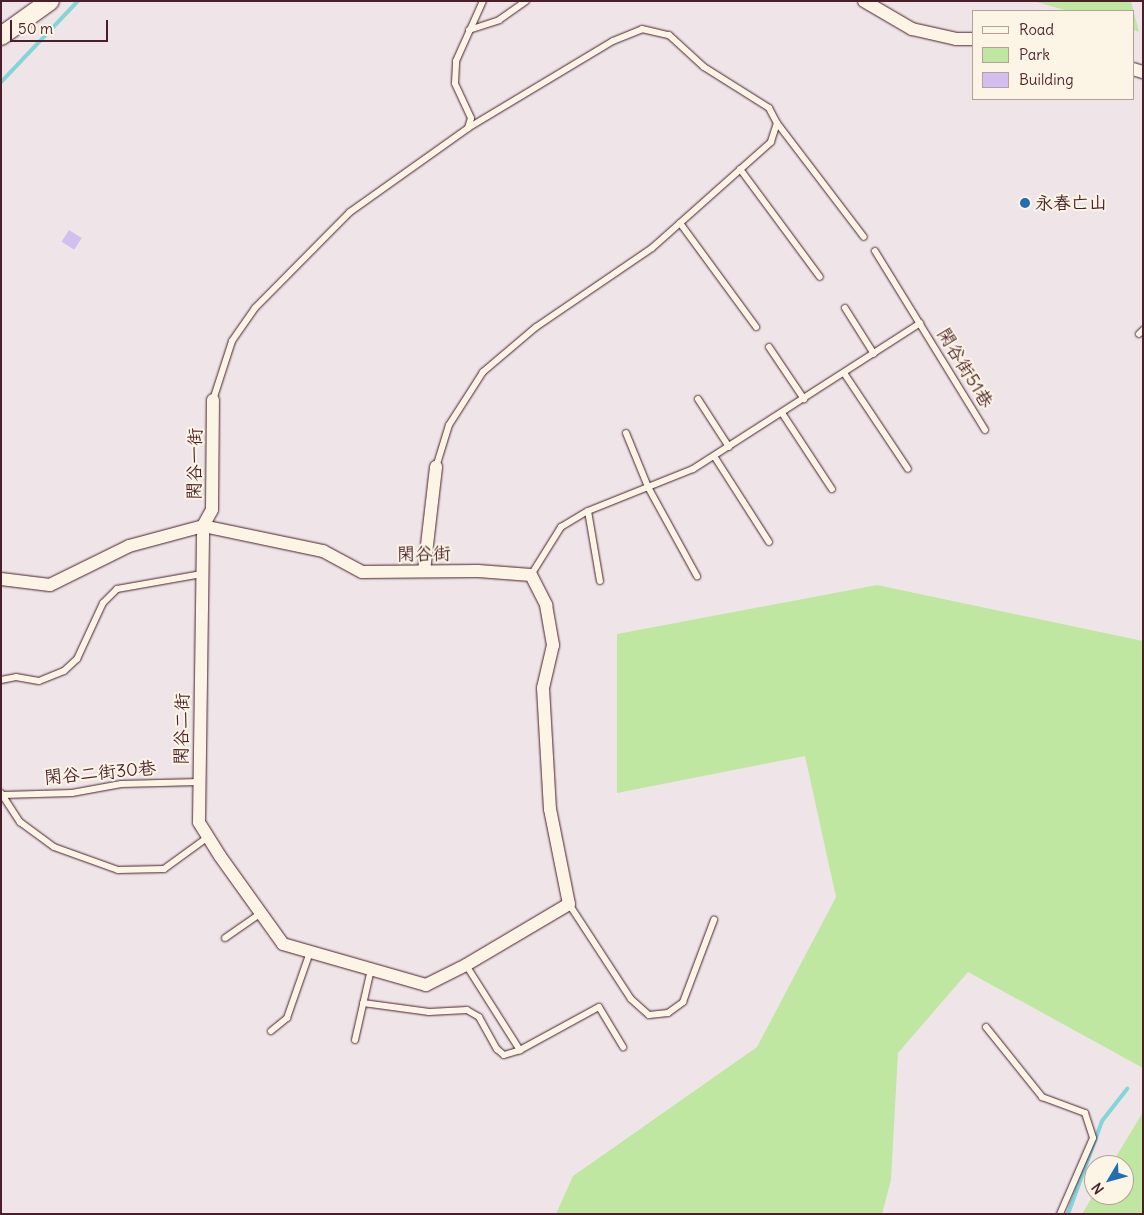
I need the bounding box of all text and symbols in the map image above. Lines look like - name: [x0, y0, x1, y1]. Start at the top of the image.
- scale bar: [12, 10, 110, 42]
- legend: [972, 10, 1134, 100]
- text: 50 m: [18, 19, 53, 38]
- text: Road: [1019, 20, 1054, 39]
- text: Park: [1019, 45, 1050, 64]
- text: Building: [1019, 70, 1074, 89]
- place label: 永春亡山: [1035, 192, 1107, 214]
- marker: 永春亡山: [1019, 197, 1031, 209]
- street label: 閑谷街51巷: [933, 324, 997, 412]
- street label: 閑谷一街: [184, 428, 206, 500]
- street label: 閑谷街: [397, 543, 451, 565]
- street label: 閑谷二街: [171, 693, 193, 765]
- street label: 閑谷二街30巷: [43, 757, 157, 789]
- north arrow: [1084, 1155, 1134, 1205]
- text: N: [1088, 1179, 1108, 1198]

